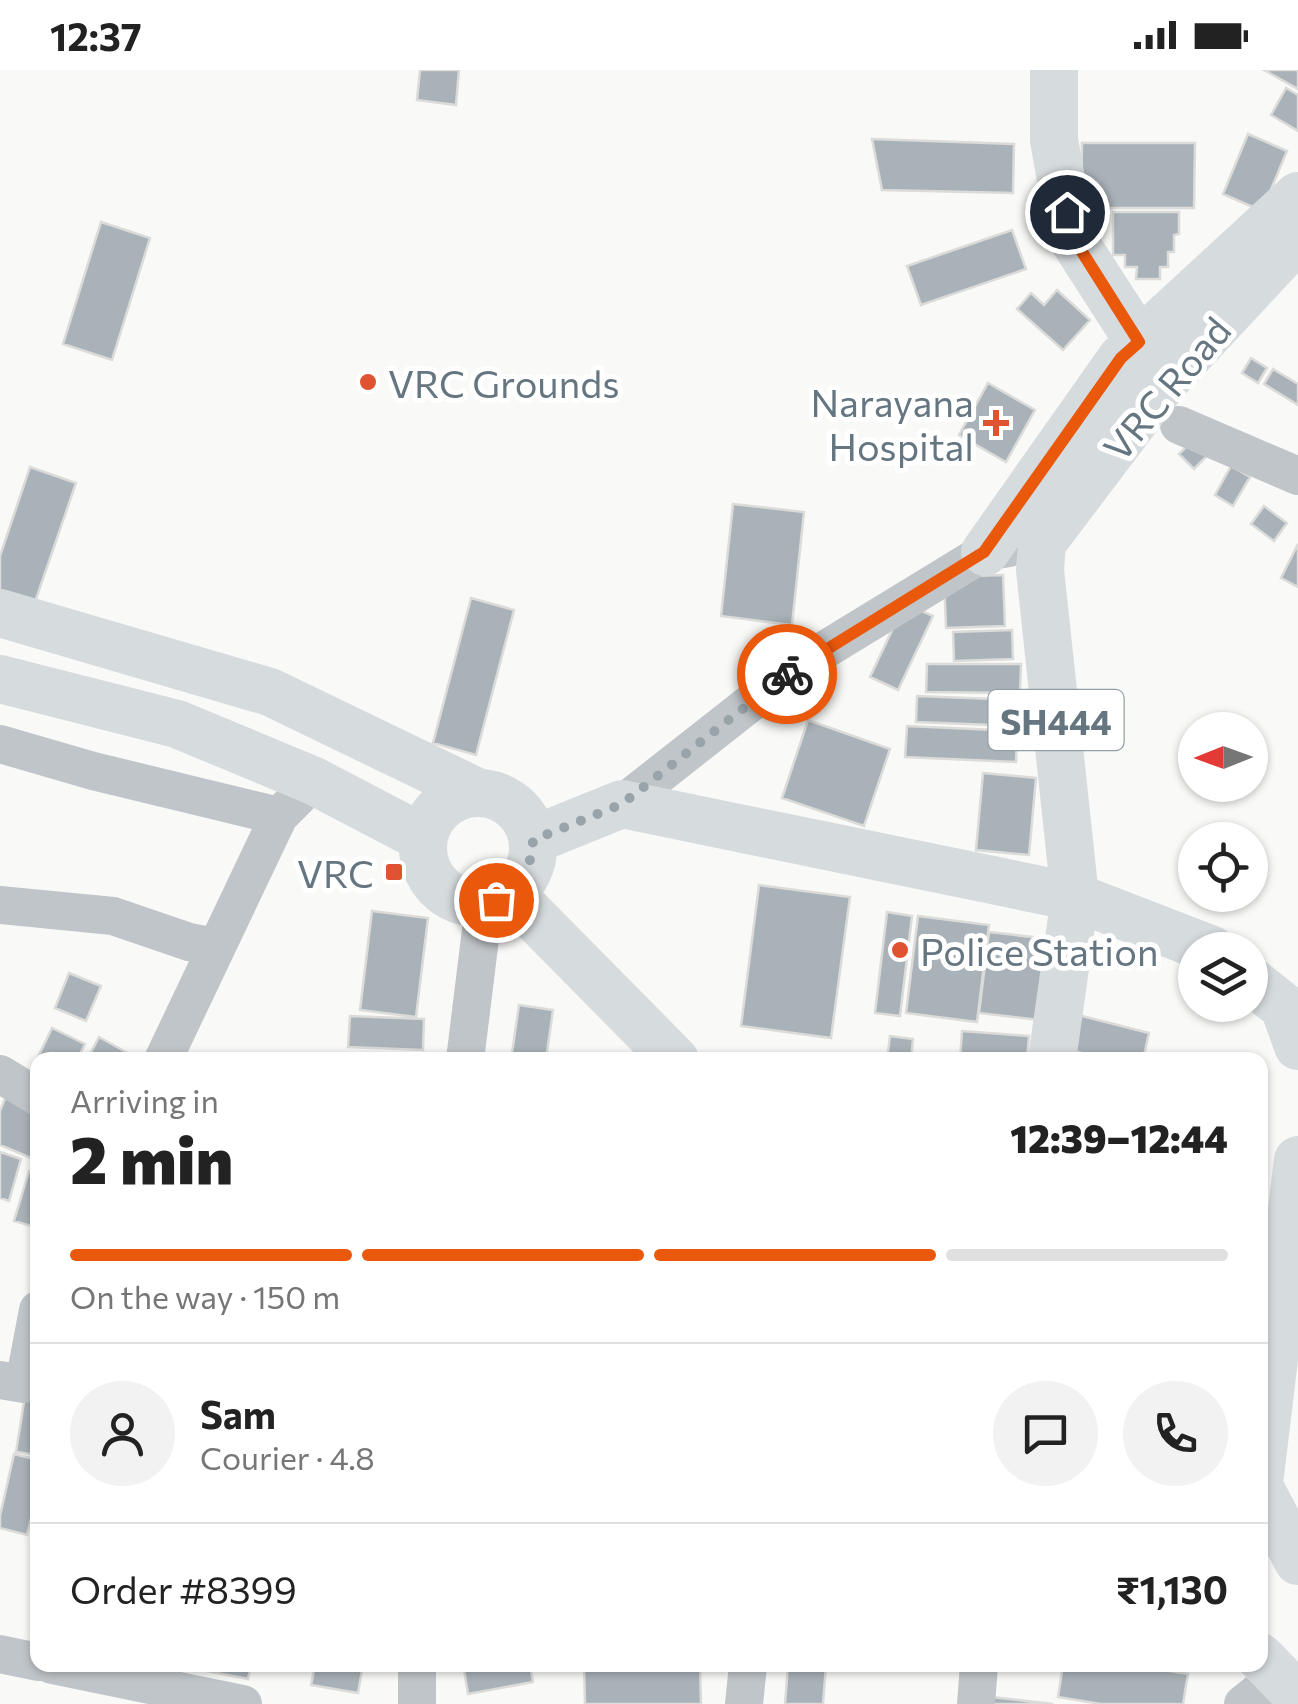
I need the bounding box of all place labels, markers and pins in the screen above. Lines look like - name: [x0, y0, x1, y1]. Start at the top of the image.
- pin: [1025, 170, 1110, 255]
- place label: VRC Grounds: [388, 359, 620, 406]
- marker: VRC Grounds: [357, 371, 379, 393]
- place label: Narayana Hospital: [810, 378, 974, 469]
- marker: Narayana Hospital: [983, 410, 1009, 436]
- place label: VRC: [297, 849, 374, 896]
- pin: [454, 858, 539, 943]
- marker: VRC: [383, 861, 405, 883]
- place label: Police Station: [920, 927, 1159, 974]
- marker: Police Station: [889, 939, 911, 961]

